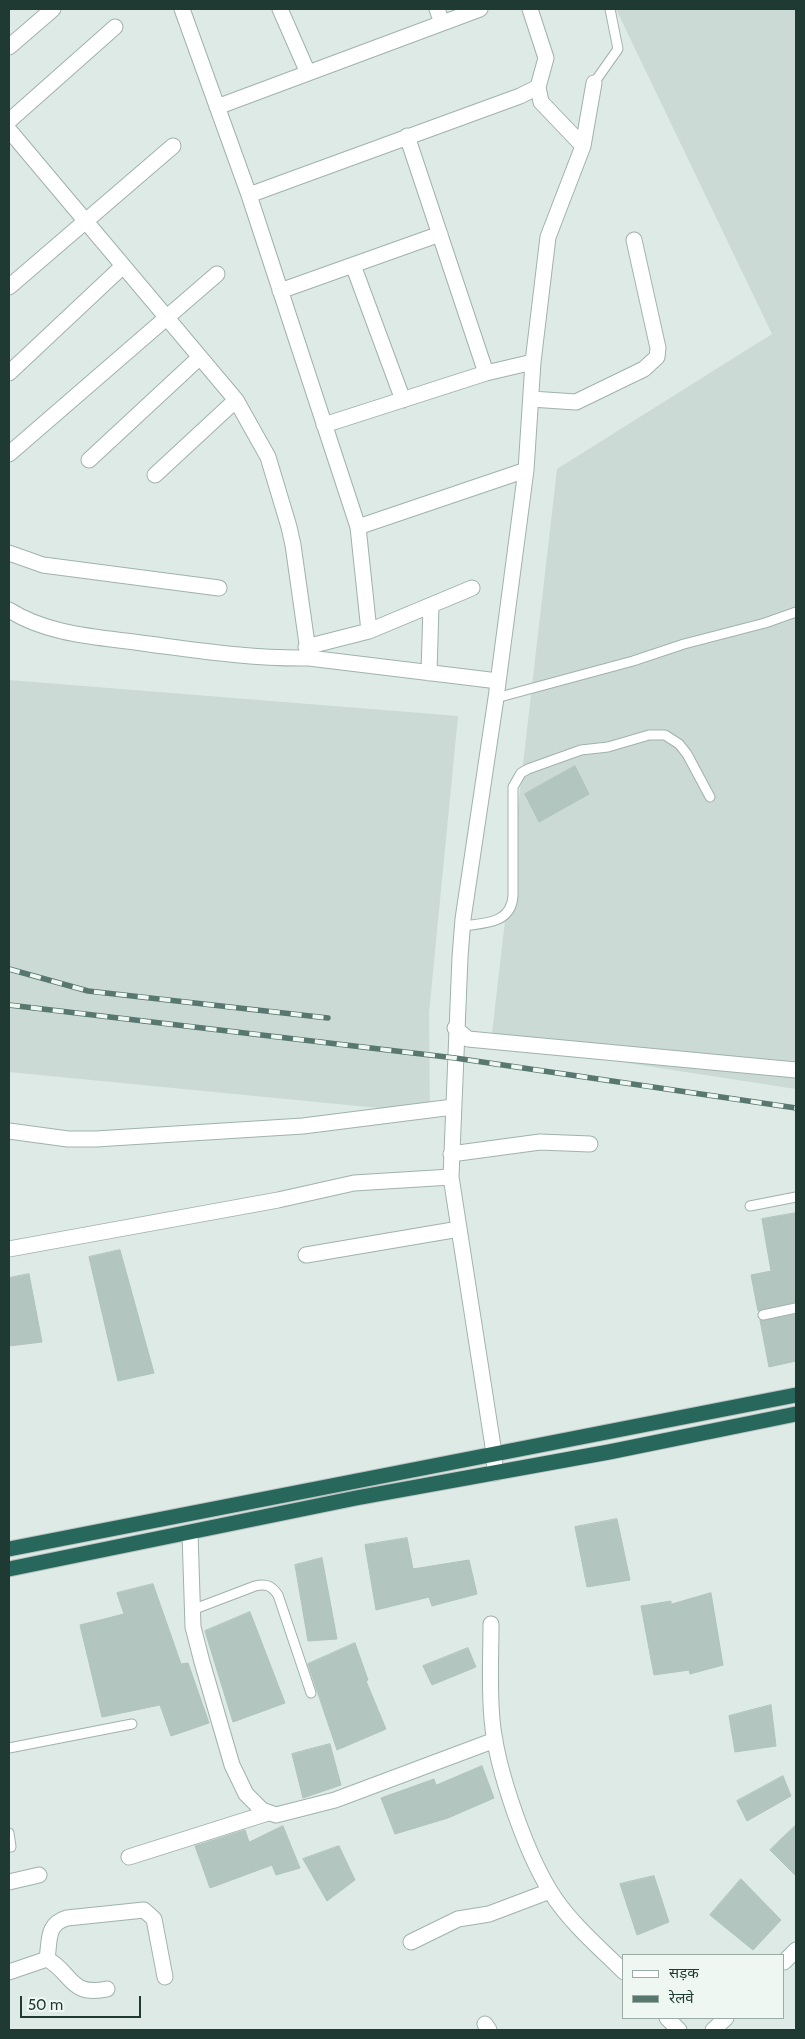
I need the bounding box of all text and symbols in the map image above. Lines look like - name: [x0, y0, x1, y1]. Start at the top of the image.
- legend: [622, 1954, 785, 2019]
- text: सड़क: [669, 1964, 699, 1982]
- scale bar: [22, 1986, 144, 2018]
- text: रेलवे: [669, 1989, 694, 2007]
- text: 50 m: [28, 1996, 63, 2014]

